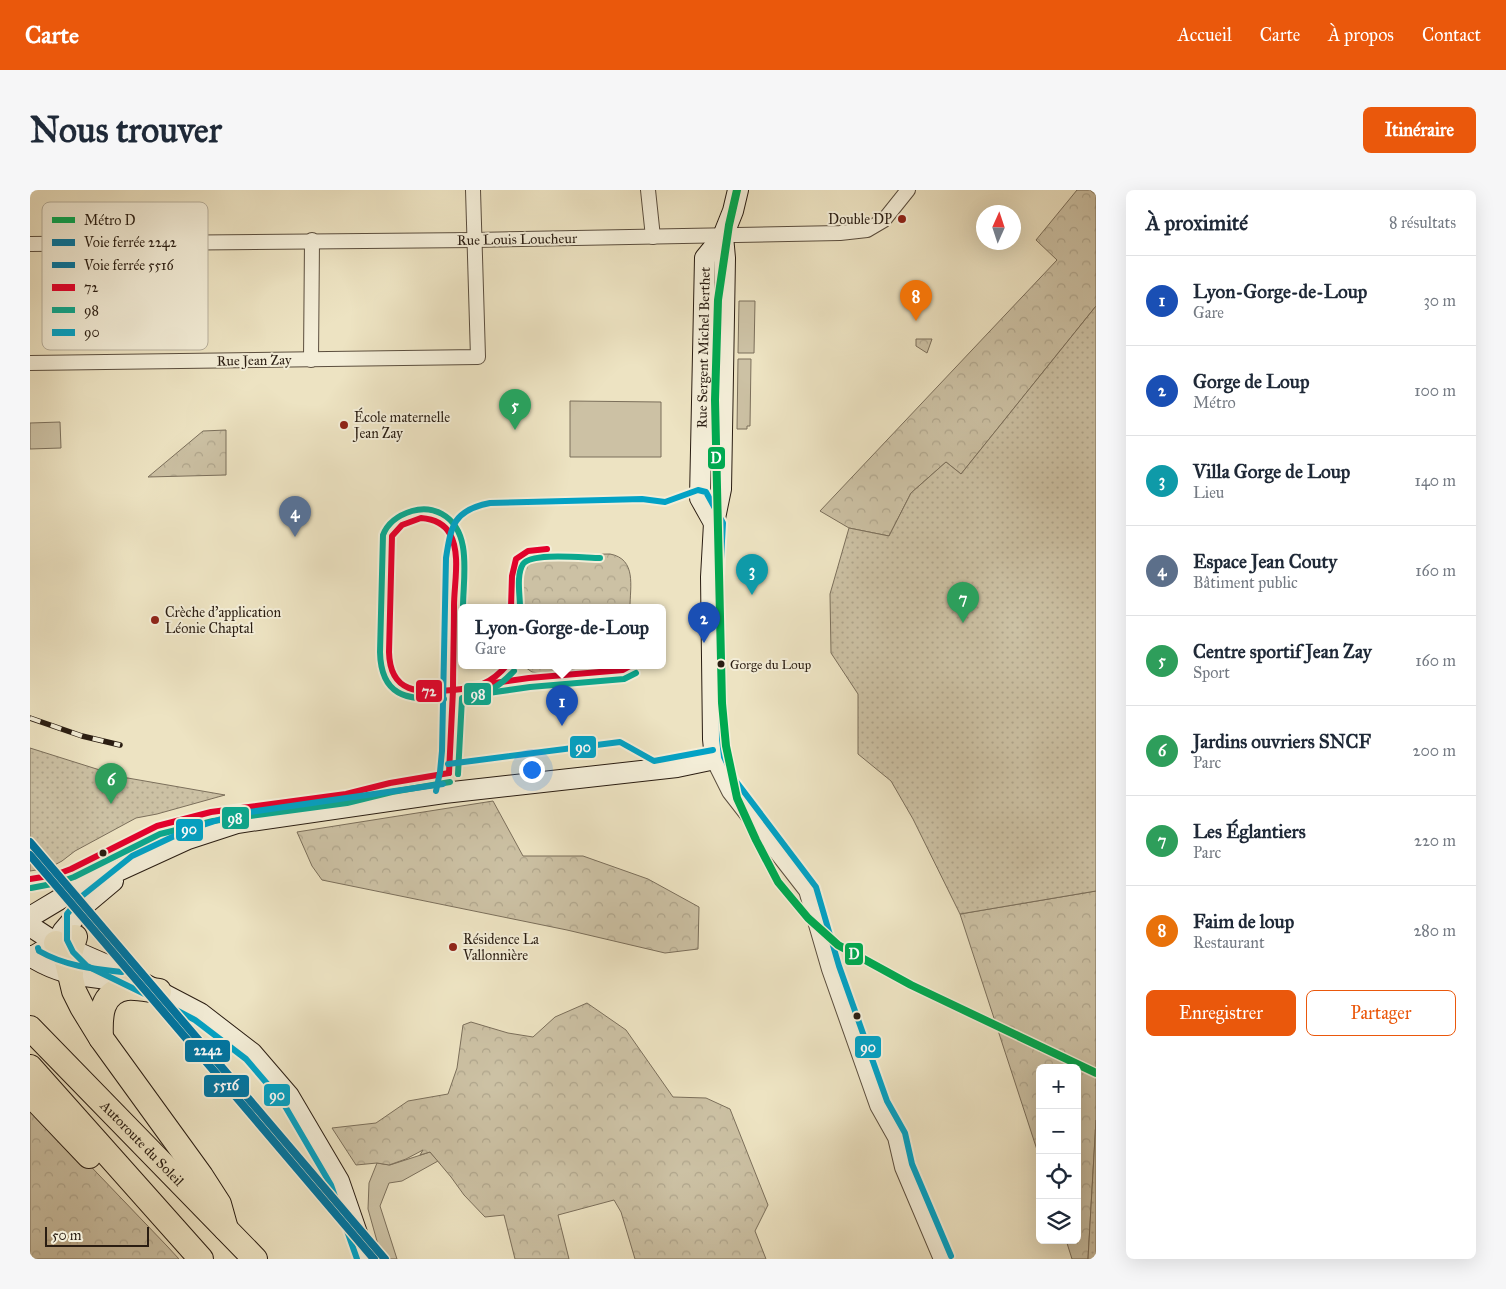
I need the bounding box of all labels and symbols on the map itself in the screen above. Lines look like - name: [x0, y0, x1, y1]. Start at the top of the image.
- legend: [42, 202, 208, 350]
- north arrow: [976, 205, 1021, 250]
- place label: Double DP: [828, 211, 892, 228]
- text: Métro D: [84, 212, 135, 229]
- marker: Double DP: [896, 213, 908, 225]
- street label: Rue Louis Loucheur: [457, 230, 578, 249]
- text: Voie ferrée 2242: [83, 234, 177, 251]
- text: Voie ferrée 5516: [83, 257, 175, 274]
- street label: Rue Sergent Michel Berthet: [693, 267, 714, 429]
- text: 72: [84, 279, 98, 296]
- pin: 8: [900, 280, 932, 321]
- text: 98: [84, 302, 99, 319]
- text: 90: [84, 324, 100, 341]
- street label: Rue Jean Zay: [216, 351, 292, 371]
- pin: 5: [499, 389, 531, 430]
- place label: École maternelle Jean Zay: [352, 407, 450, 443]
- marker: École maternelle Jean Zay: [338, 419, 350, 431]
- line badge: D: [707, 446, 726, 470]
- text: D: [710, 450, 722, 467]
- pin: 4: [279, 496, 311, 537]
- pin: 3: [736, 554, 768, 595]
- pin: 7: [947, 582, 979, 623]
- pin: 2: [688, 602, 720, 643]
- place label: Crèche d'application Léonie Chaptal: [165, 604, 282, 637]
- marker: Crèche d'application Léonie Chaptal: [149, 614, 161, 626]
- place label: Gorge du Loup: [730, 657, 812, 673]
- marker: Gorge du Loup: [716, 659, 726, 669]
- line badge: 72: [415, 679, 443, 703]
- line badge: 98: [463, 682, 492, 706]
- text: 72: [422, 683, 437, 700]
- pin: 1: [546, 685, 578, 726]
- text: 98: [471, 686, 485, 704]
- line badge: 90: [569, 735, 597, 759]
- text: 90: [575, 739, 591, 757]
- your location: [519, 757, 545, 783]
- pin: 6: [95, 763, 127, 804]
- line badge: 98: [221, 806, 250, 830]
- text: 98: [228, 810, 242, 828]
- line badge: 90: [175, 818, 204, 842]
- text: 90: [181, 821, 197, 839]
- unlabelled marker: [98, 848, 108, 858]
- place label: Résidence La Vallonnière: [462, 931, 539, 964]
- marker: Résidence La Vallonnière: [447, 941, 459, 953]
- line badge: D: [844, 942, 864, 966]
- text: D: [848, 946, 860, 963]
- unlabelled marker: [852, 1011, 862, 1021]
- line badge: 90: [854, 1035, 882, 1059]
- line badge: 2242: [184, 1039, 231, 1063]
- text: 90: [860, 1039, 876, 1057]
- text: 2242: [194, 1042, 223, 1060]
- line badge: 5516: [203, 1074, 250, 1098]
- text: 5516: [213, 1077, 240, 1094]
- line badge: 90: [263, 1083, 291, 1107]
- text: 90: [269, 1087, 285, 1105]
- street label: Autoroute du Soleil: [96, 1097, 187, 1190]
- scale bar: [45, 1224, 149, 1247]

